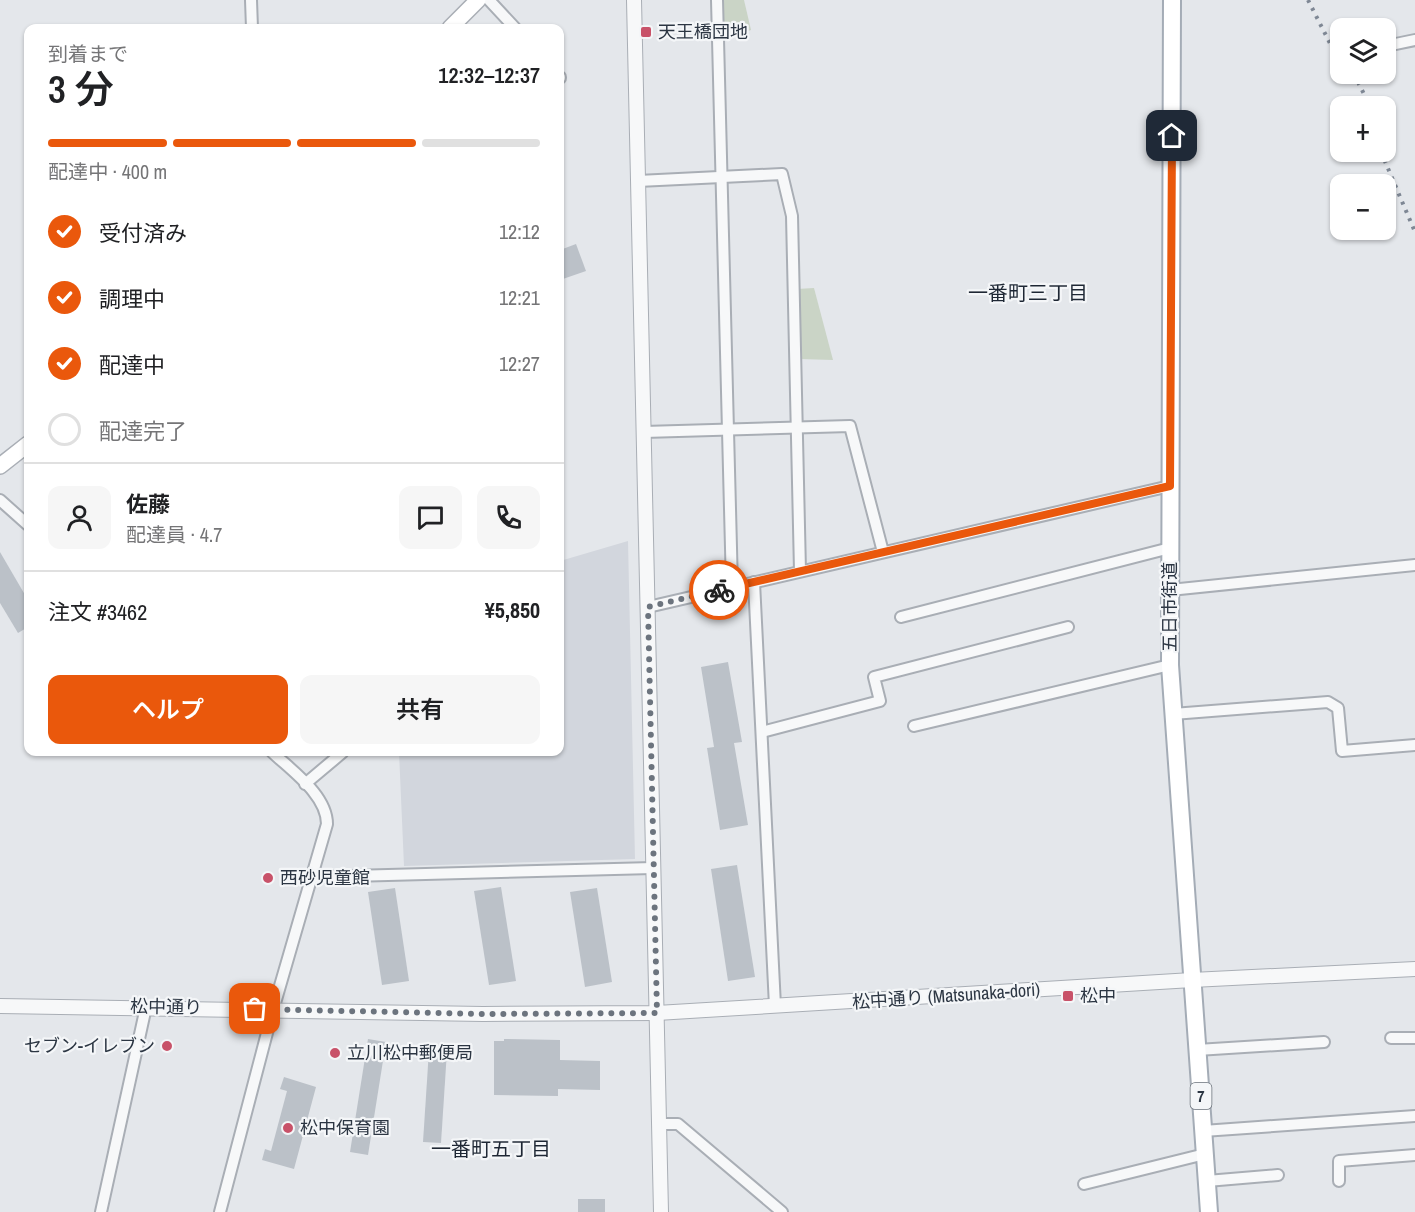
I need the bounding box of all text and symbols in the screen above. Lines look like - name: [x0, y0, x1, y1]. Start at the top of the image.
- map controls: [1330, 18, 1396, 240]
- button: layers: [1330, 18, 1396, 84]
- place label: 天王橋団地: [658, 19, 748, 44]
- marker: 天王橋団地: [639, 25, 653, 39]
- text: 到着まで: [48, 40, 128, 67]
- text: 12:32–12:37: [438, 60, 540, 90]
- text: 3 分: [48, 63, 114, 115]
- button: +: [1330, 96, 1396, 162]
- pin: [1146, 110, 1197, 161]
- icon: home: [1155, 119, 1188, 152]
- text: 配達中 · 400 m: [48, 158, 167, 185]
- button: −: [1330, 174, 1396, 240]
- icon: check: [48, 215, 81, 248]
- text: 受付済み: [99, 218, 187, 248]
- text: 12:12: [499, 218, 540, 245]
- district label: 一番町三丁目: [968, 279, 1088, 306]
- icon: check: [48, 281, 81, 314]
- text: 調理中: [99, 284, 165, 314]
- text: 12:21: [499, 284, 540, 311]
- icon: check: [48, 347, 81, 380]
- text: 配達中: [99, 350, 165, 380]
- text: 12:27: [499, 350, 540, 377]
- text: 配達完了: [99, 416, 187, 446]
- button: person: [48, 486, 111, 549]
- button: chat: [399, 486, 462, 549]
- button: phone: [477, 486, 540, 549]
- text: 佐藤: [126, 489, 170, 519]
- text: 配達員 · 4.7: [126, 521, 222, 548]
- courier: [689, 560, 749, 620]
- street label: 五日市街道: [1157, 562, 1182, 652]
- icon: bike: [703, 574, 736, 607]
- text: ¥5,850: [485, 595, 540, 625]
- text: 注文 #3462: [48, 597, 147, 627]
- button: ヘルプ: [48, 675, 288, 744]
- button: 共有: [300, 675, 540, 744]
- place label: 西砂児童館: [280, 865, 370, 890]
- marker: 西砂児童館: [261, 871, 275, 885]
- street label: 松中通り (Matsunaka-dori): [851, 976, 1041, 1015]
- pin: [229, 983, 280, 1034]
- place label: 松中: [1080, 983, 1116, 1008]
- marker: 松中: [1061, 989, 1075, 1003]
- icon: bag: [238, 992, 271, 1025]
- street label: 松中通り: [130, 993, 202, 1020]
- place label: セブン-イレブン: [24, 1033, 155, 1058]
- marker: セブン-イレブン: [160, 1039, 174, 1053]
- place label: 立川松中郵便局: [347, 1040, 473, 1065]
- marker: 立川松中郵便局: [328, 1046, 342, 1060]
- road number: 7: [1190, 1083, 1212, 1109]
- place label: 松中保育園: [300, 1115, 390, 1140]
- marker: 松中保育園: [281, 1121, 295, 1135]
- district label: 一番町五丁目: [431, 1135, 551, 1162]

